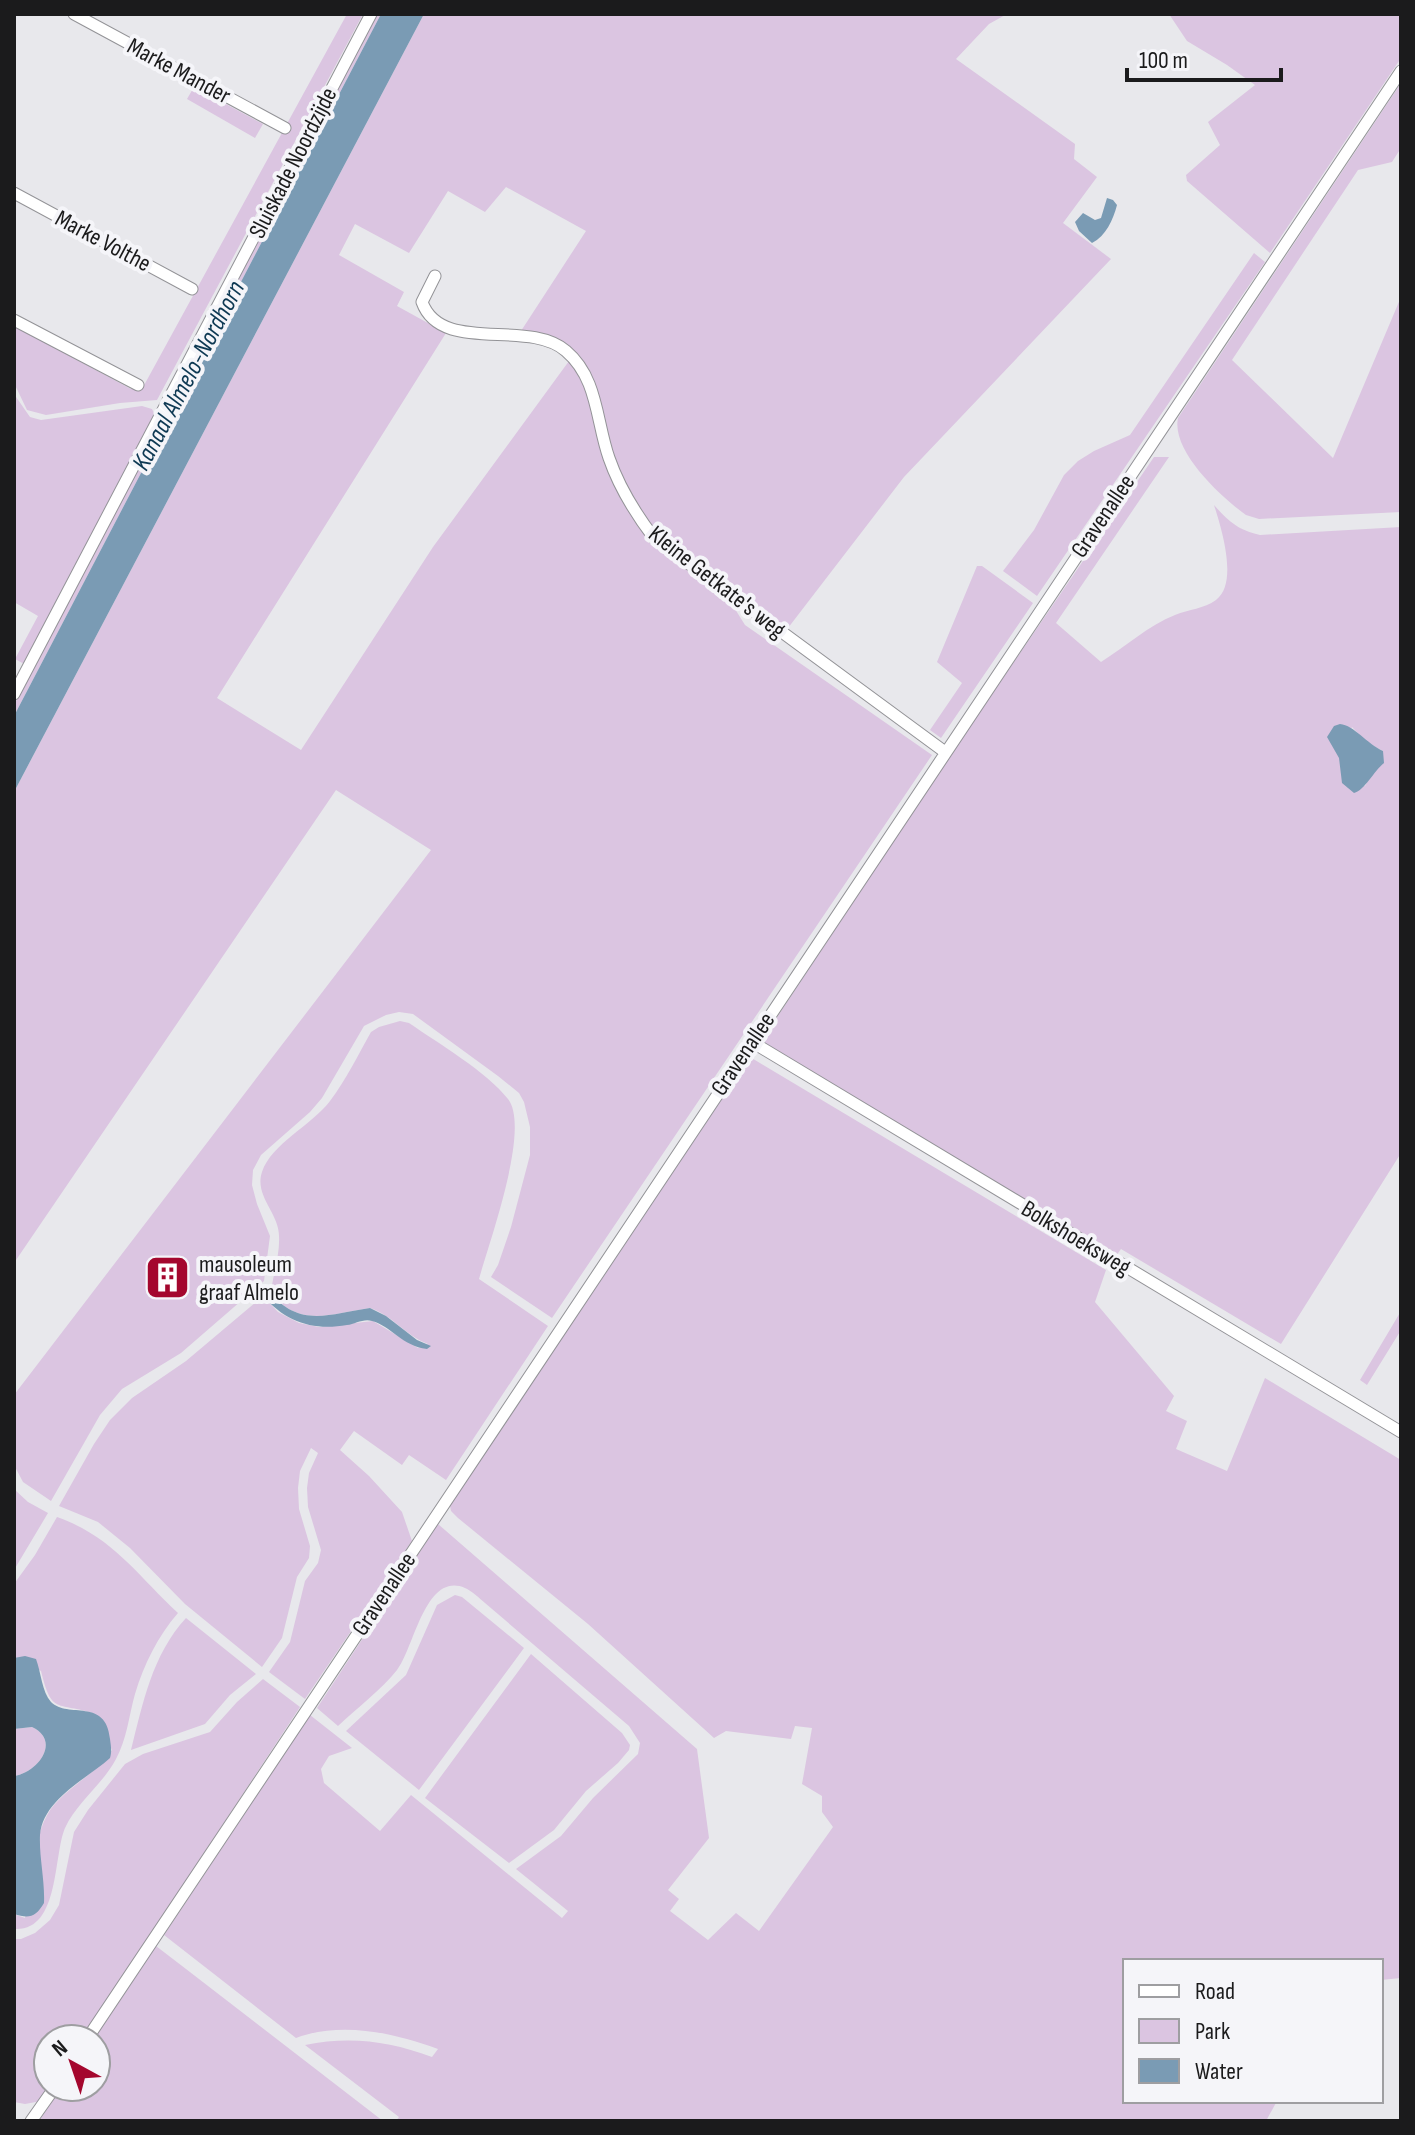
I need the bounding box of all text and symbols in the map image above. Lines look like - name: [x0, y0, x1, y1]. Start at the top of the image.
- street label: Marke Mander: [122, 32, 236, 110]
- scale bar: [1127, 32, 1281, 82]
- text: 100 m: [1139, 46, 1188, 75]
- street label: Sluiskade Noordzijde: [243, 83, 343, 243]
- street label: Marke Volthe: [50, 204, 156, 278]
- water label: Kanaal Almelo-Nordhorn: [126, 276, 252, 476]
- street label: Gravenallee: [1065, 469, 1141, 563]
- street label: Kleine Getkate's weg: [643, 519, 791, 645]
- street label: Gravenallee: [705, 1007, 781, 1101]
- street label: Bolkshoeksweg: [1016, 1194, 1136, 1282]
- place label: mausoleum graaf Almelo: [199, 1250, 299, 1307]
- building icon: mausoleum graaf Almelo: [144, 1254, 192, 1302]
- street label: Gravenallee: [346, 1547, 422, 1641]
- legend: [1123, 1959, 1383, 2103]
- text: Road: [1195, 1977, 1235, 2006]
- text: Park: [1195, 2017, 1230, 2046]
- north arrow: [32, 2023, 112, 2103]
- text: N: [47, 2035, 73, 2063]
- text: Water: [1195, 2057, 1243, 2086]

